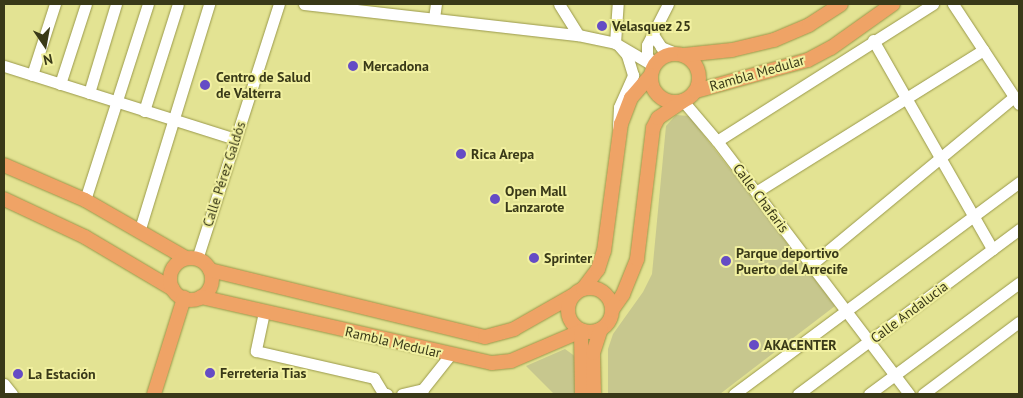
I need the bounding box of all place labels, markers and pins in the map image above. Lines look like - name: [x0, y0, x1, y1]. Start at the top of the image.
- place label: Velasquez 25: [612, 18, 691, 34]
- marker: Velasquez 25: [596, 20, 608, 32]
- place label: Mercadona: [363, 58, 429, 74]
- marker: Mercadona: [347, 60, 359, 72]
- place label: Centro de Salud de Valterra: [216, 69, 311, 102]
- marker: Centro de Salud de Valterra: [198, 78, 212, 92]
- place label: Rica Arepa: [471, 146, 535, 162]
- marker: Rica Arepa: [455, 148, 467, 160]
- place label: Open Mall Lanzarote: [505, 183, 567, 216]
- marker: Open Mall Lanzarote: [489, 193, 501, 205]
- place label: Parque deportivo Puerto del Arrecife: [736, 245, 848, 278]
- place label: Sprinter: [544, 250, 592, 266]
- marker: Sprinter: [528, 252, 540, 264]
- marker: Parque deportivo Puerto del Arrecife: [720, 255, 732, 267]
- place label: AKACENTER: [764, 337, 837, 353]
- marker: AKACENTER: [748, 339, 760, 351]
- place label: Ferreteria Tias: [220, 365, 307, 381]
- place label: La Estación: [28, 366, 96, 382]
- marker: Ferreteria Tias: [204, 367, 216, 379]
- marker: La Estación: [12, 368, 24, 380]

